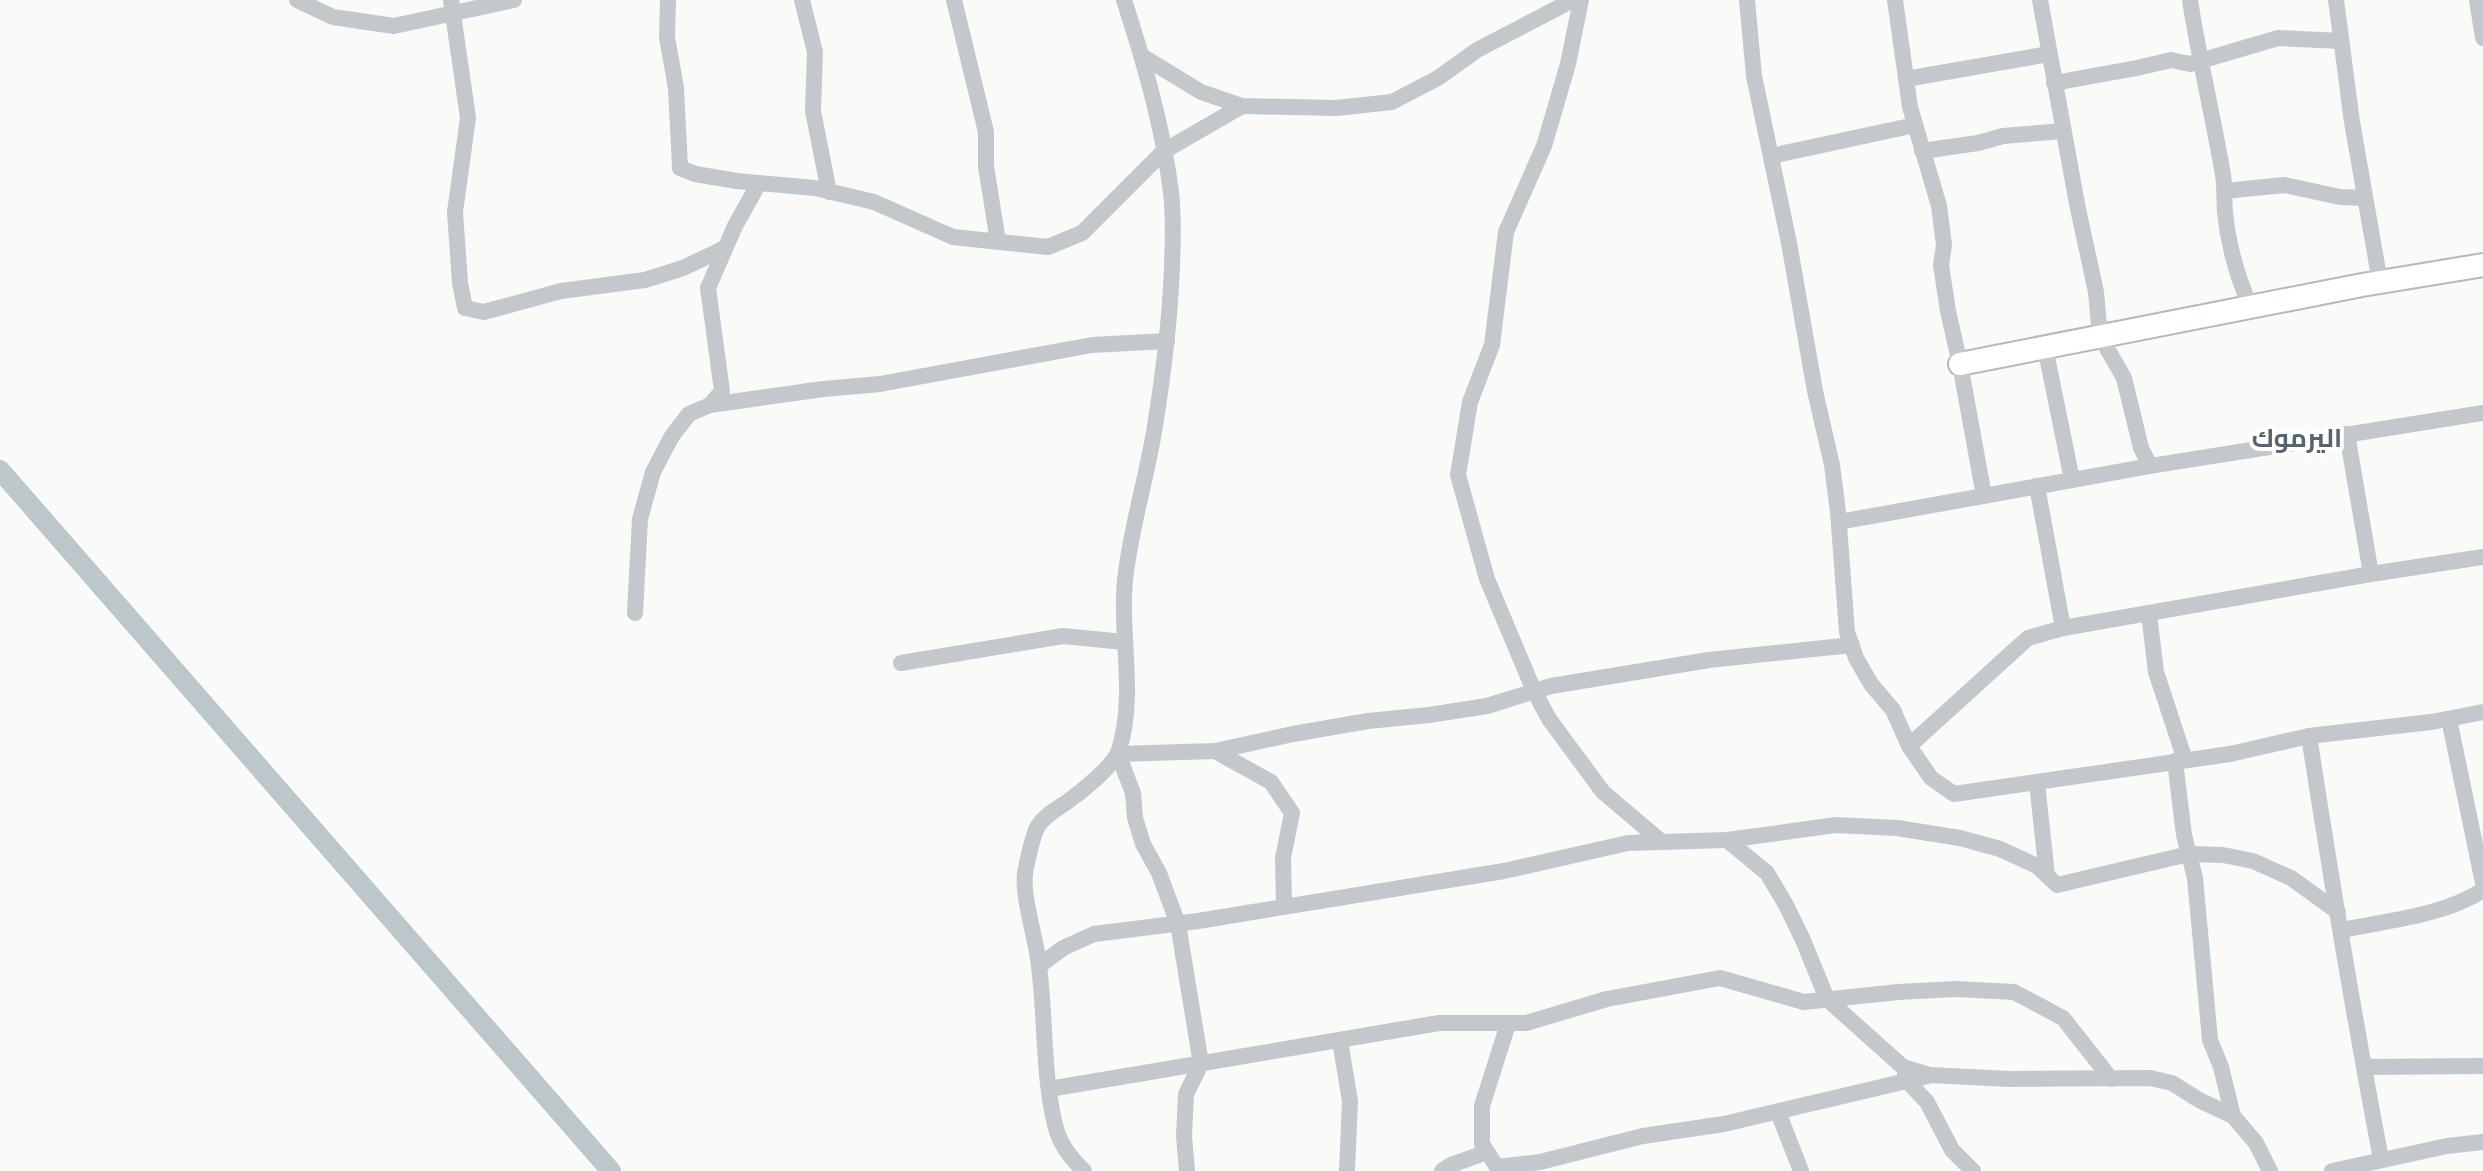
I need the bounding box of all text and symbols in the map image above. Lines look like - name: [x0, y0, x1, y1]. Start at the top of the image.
- district label: اليرموك: [2252, 422, 2342, 454]

